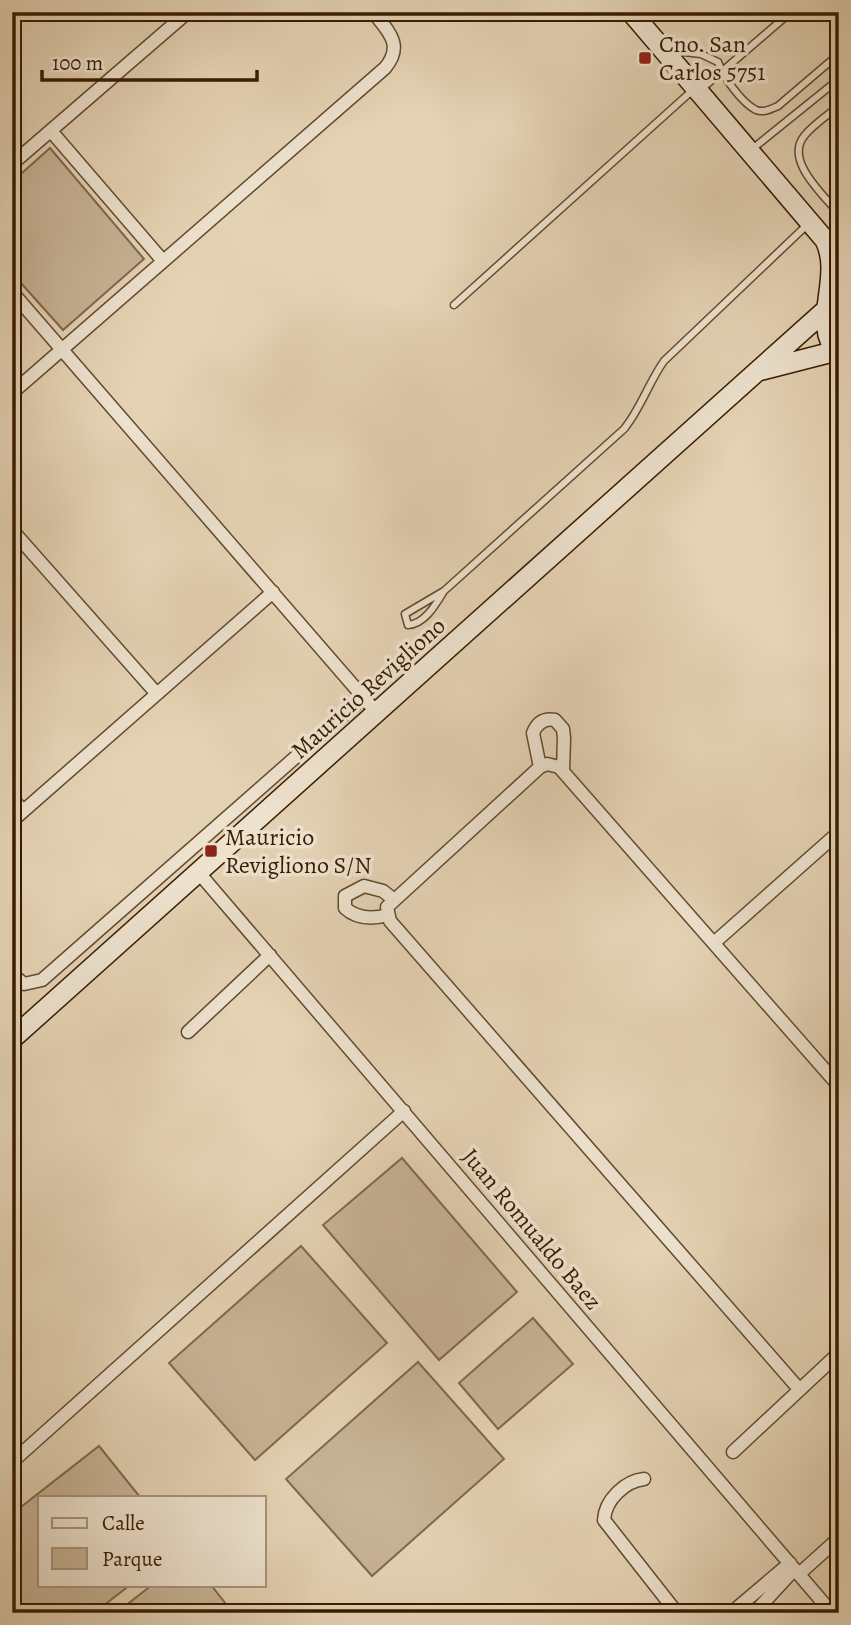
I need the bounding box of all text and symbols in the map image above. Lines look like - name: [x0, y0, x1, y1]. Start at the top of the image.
- place label: Cno. San Carlos 5751: [659, 28, 766, 88]
- scale bar: [42, 38, 257, 82]
- text: 100 m: [52, 49, 103, 77]
- marker: Cno. San Carlos 5751: [637, 50, 653, 66]
- street label: Mauricio Revigliono: [284, 610, 452, 766]
- place label: Mauricio Revigliono S/N: [225, 821, 371, 881]
- marker: Mauricio Revigliono S/N: [203, 843, 219, 859]
- street label: Juan Romualdo Baez: [455, 1141, 609, 1317]
- legend: [38, 1496, 266, 1586]
- text: Calle: [102, 1509, 145, 1537]
- text: Parque: [102, 1545, 162, 1573]

